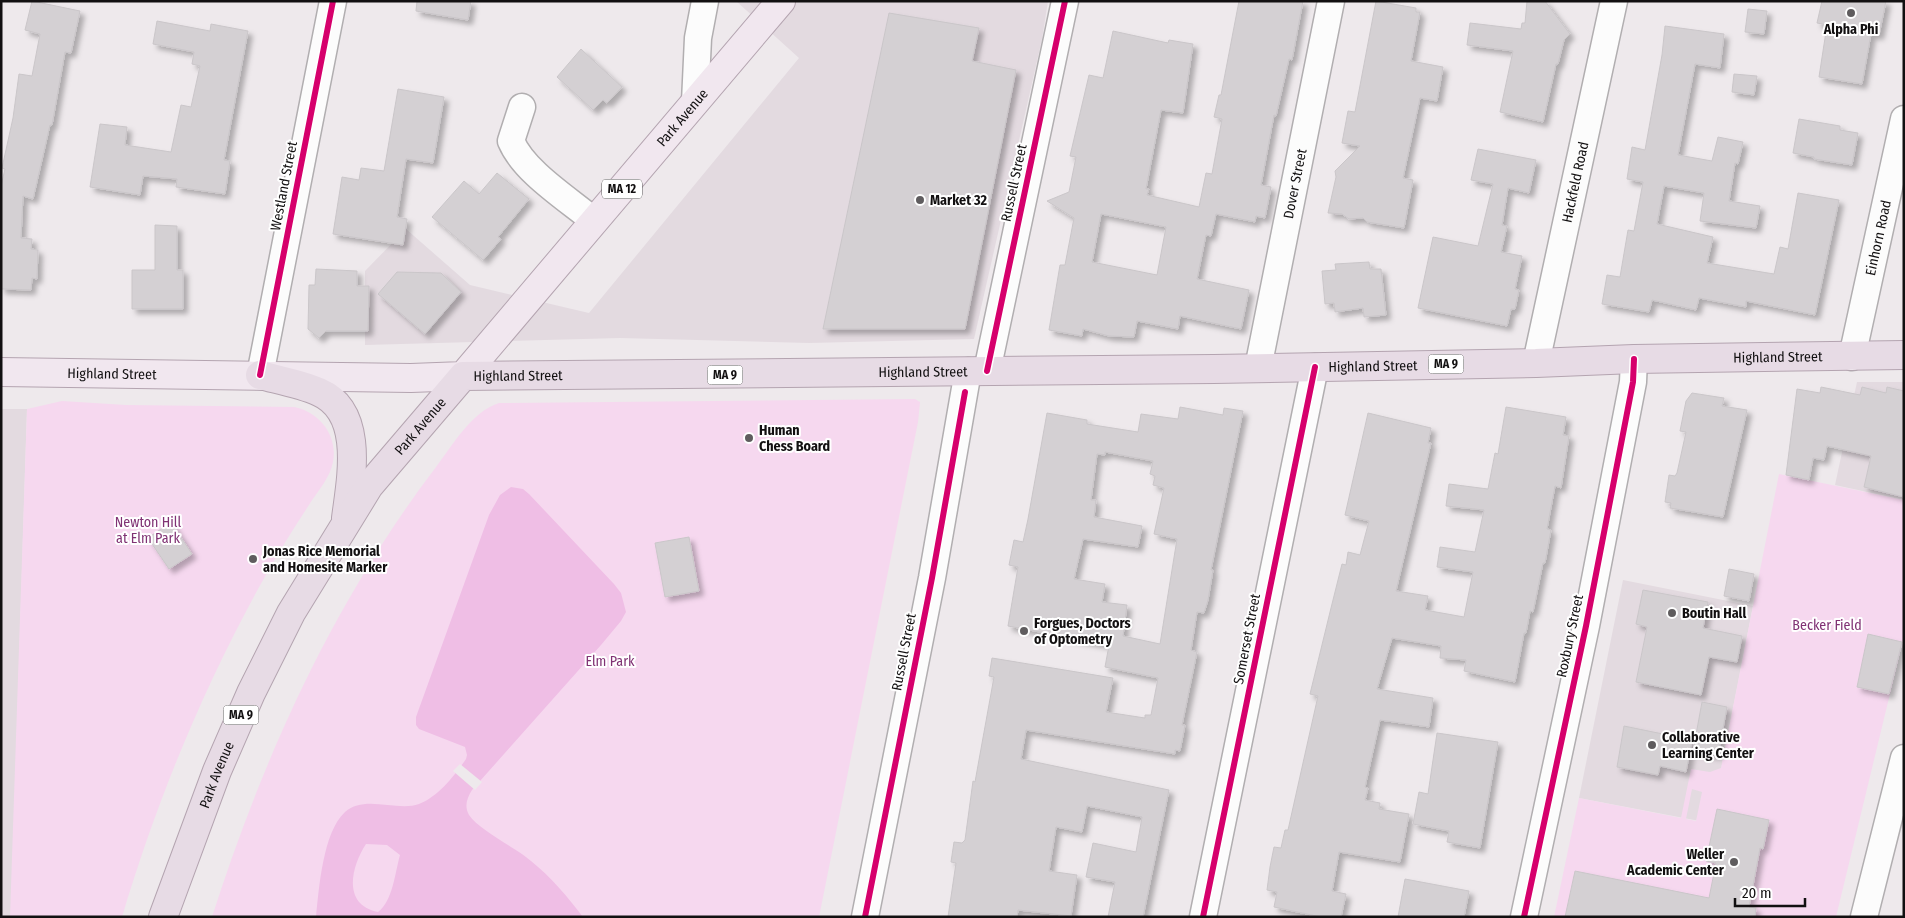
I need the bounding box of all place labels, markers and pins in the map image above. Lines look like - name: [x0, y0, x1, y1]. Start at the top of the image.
- marker: Alpha Phi: [1845, 7, 1857, 19]
- place label: Alpha Phi: [1823, 21, 1879, 38]
- place label: Market 32: [930, 192, 988, 209]
- marker: Market 32: [914, 194, 926, 206]
- place label: Human Chess Board: [759, 422, 830, 455]
- marker: Human Chess Board: [743, 432, 755, 444]
- place label: Jonas Rice Memorial and Homesite Marker: [262, 543, 388, 576]
- marker: Jonas Rice Memorial and Homesite Marker: [247, 553, 259, 565]
- place label: Boutin Hall: [1682, 605, 1746, 622]
- marker: Boutin Hall: [1666, 607, 1678, 619]
- place label: Forgues, Doctors of Optometry: [1034, 615, 1131, 648]
- marker: Forgues, Doctors of Optometry: [1018, 625, 1030, 637]
- place label: Collaborative Learning Center: [1662, 729, 1755, 762]
- marker: Collaborative Learning Center: [1646, 739, 1658, 751]
- place label: Weller Academic Center: [1626, 846, 1725, 879]
- marker: Weller Academic Center: [1728, 856, 1740, 868]

